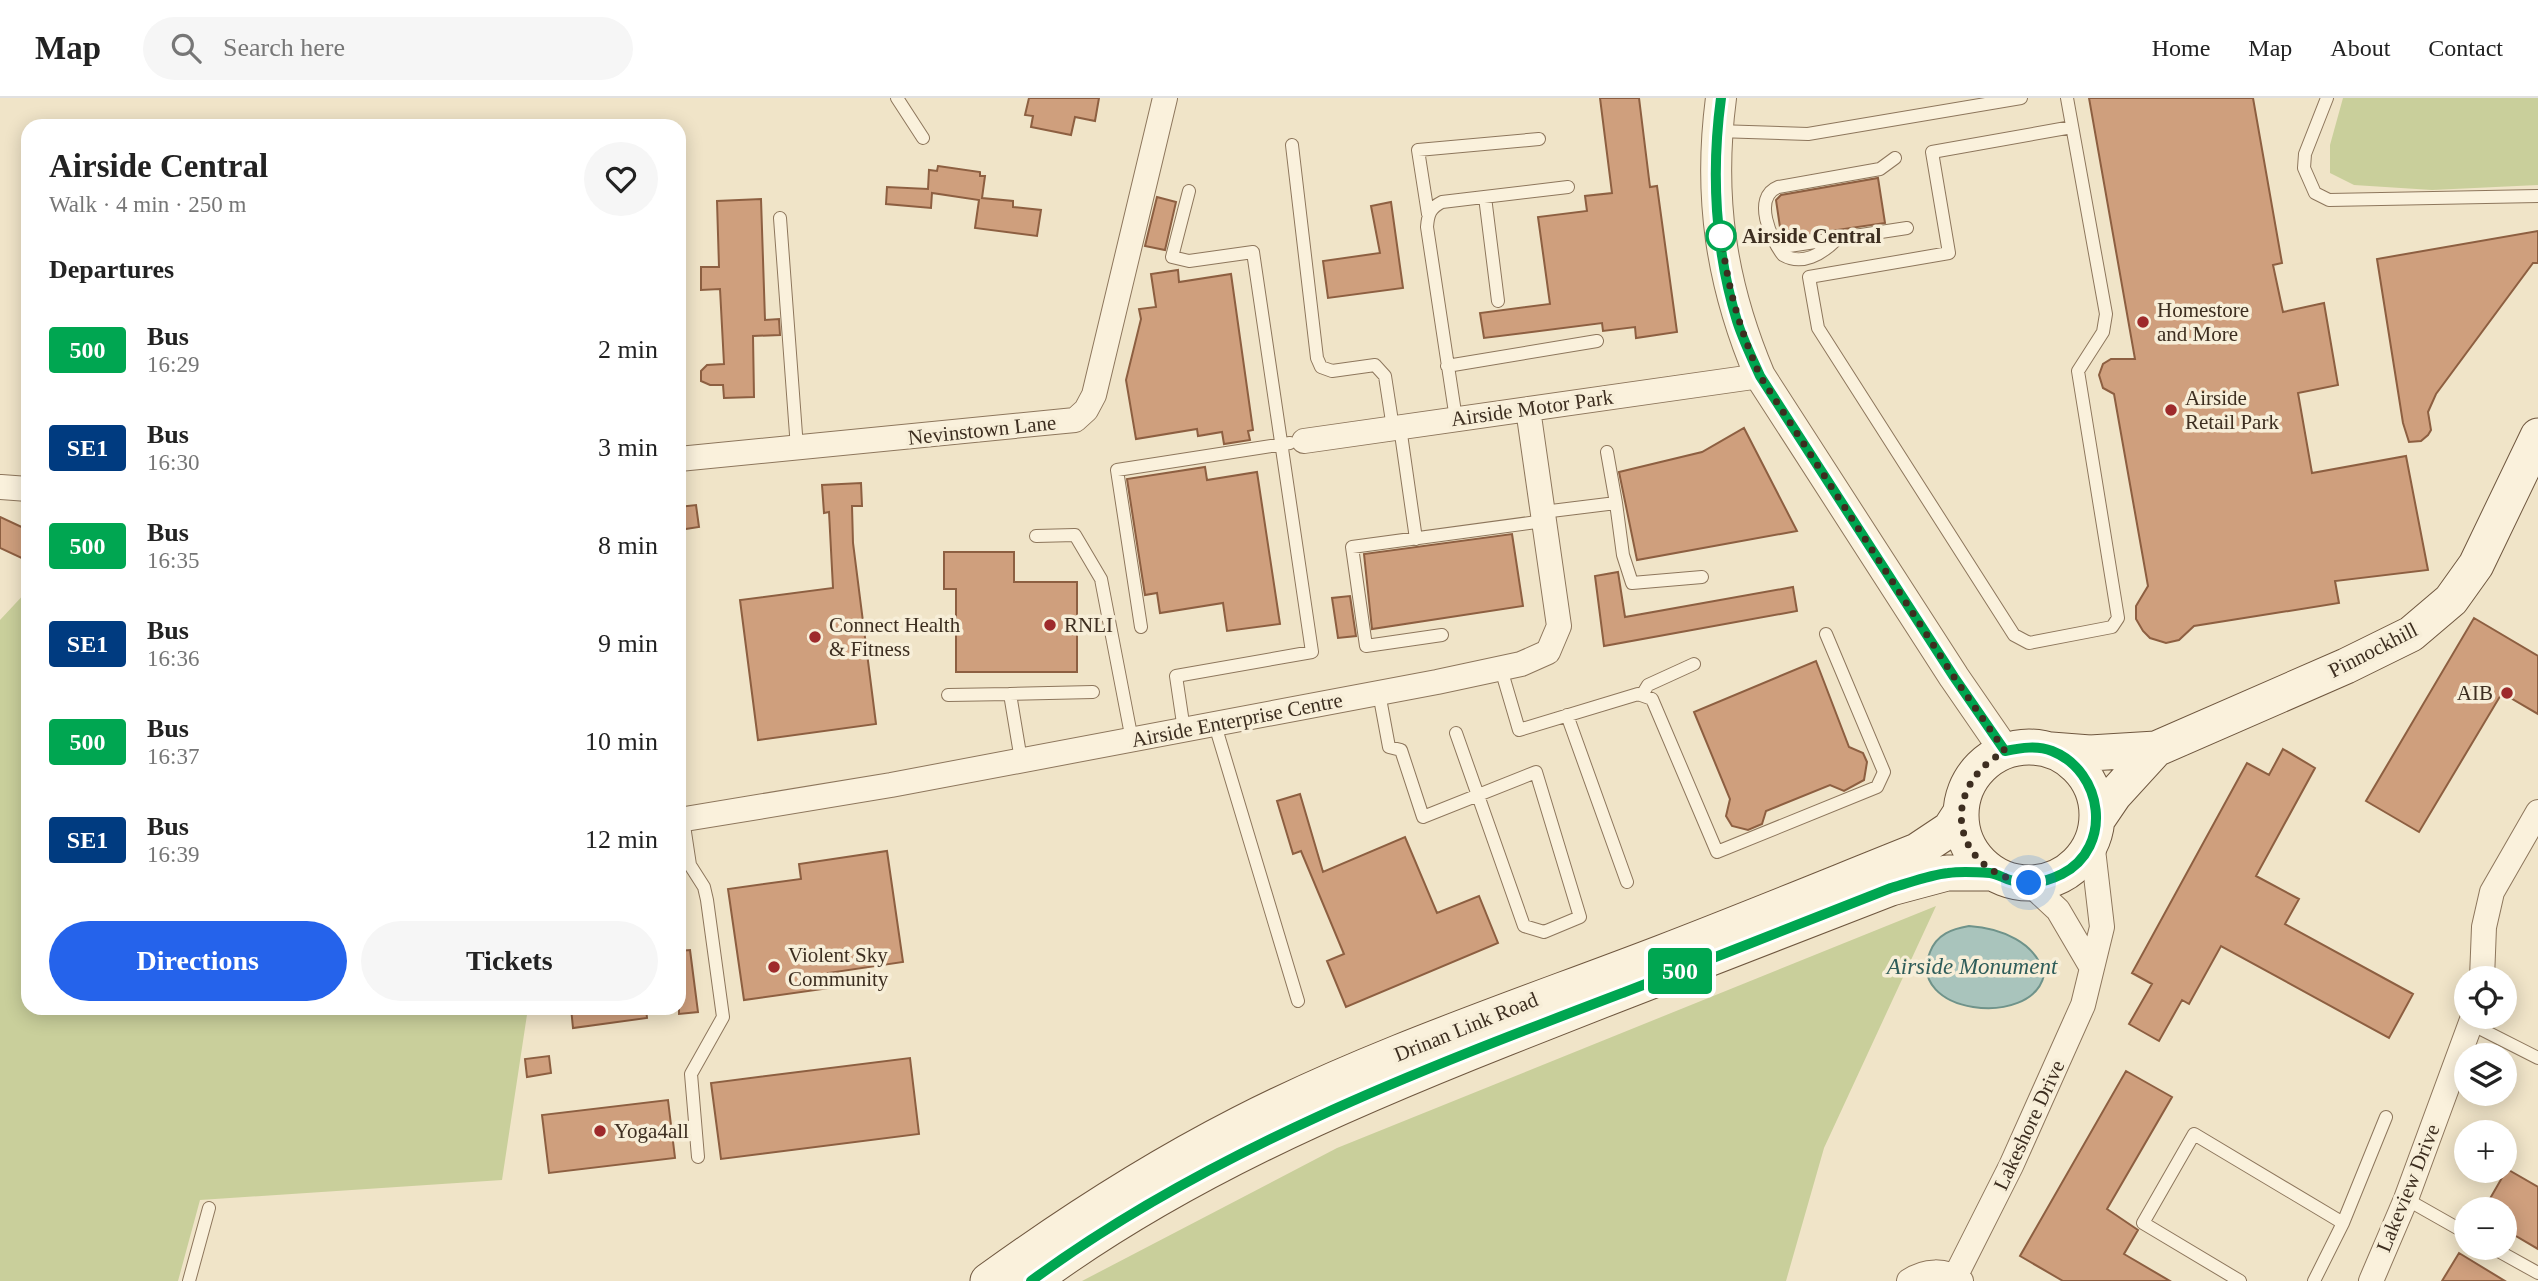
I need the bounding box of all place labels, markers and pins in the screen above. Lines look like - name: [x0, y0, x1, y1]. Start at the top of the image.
- marker: Airside Central: [1706, 221, 1736, 251]
- place label: Airside Central: [1742, 224, 1882, 248]
- place label: Homestore and More: [2157, 298, 2249, 346]
- marker: Homestore and More: [2135, 314, 2151, 330]
- place label: Airside Retail Park: [2185, 386, 2279, 434]
- marker: Airside Retail Park: [2163, 402, 2179, 418]
- place label: Connect Health & Fitness: [829, 613, 961, 661]
- place label: RNLI: [1064, 613, 1113, 637]
- marker: RNLI: [1042, 617, 1058, 633]
- marker: Connect Health & Fitness: [807, 629, 823, 645]
- place label: AIB: [2457, 681, 2493, 705]
- marker: AIB: [2499, 685, 2515, 701]
- place label: Violent Sky Community: [788, 943, 889, 991]
- marker: Violent Sky Community: [766, 959, 782, 975]
- place label: Yoga4all: [614, 1119, 689, 1143]
- marker: Yoga4all: [592, 1123, 608, 1139]

